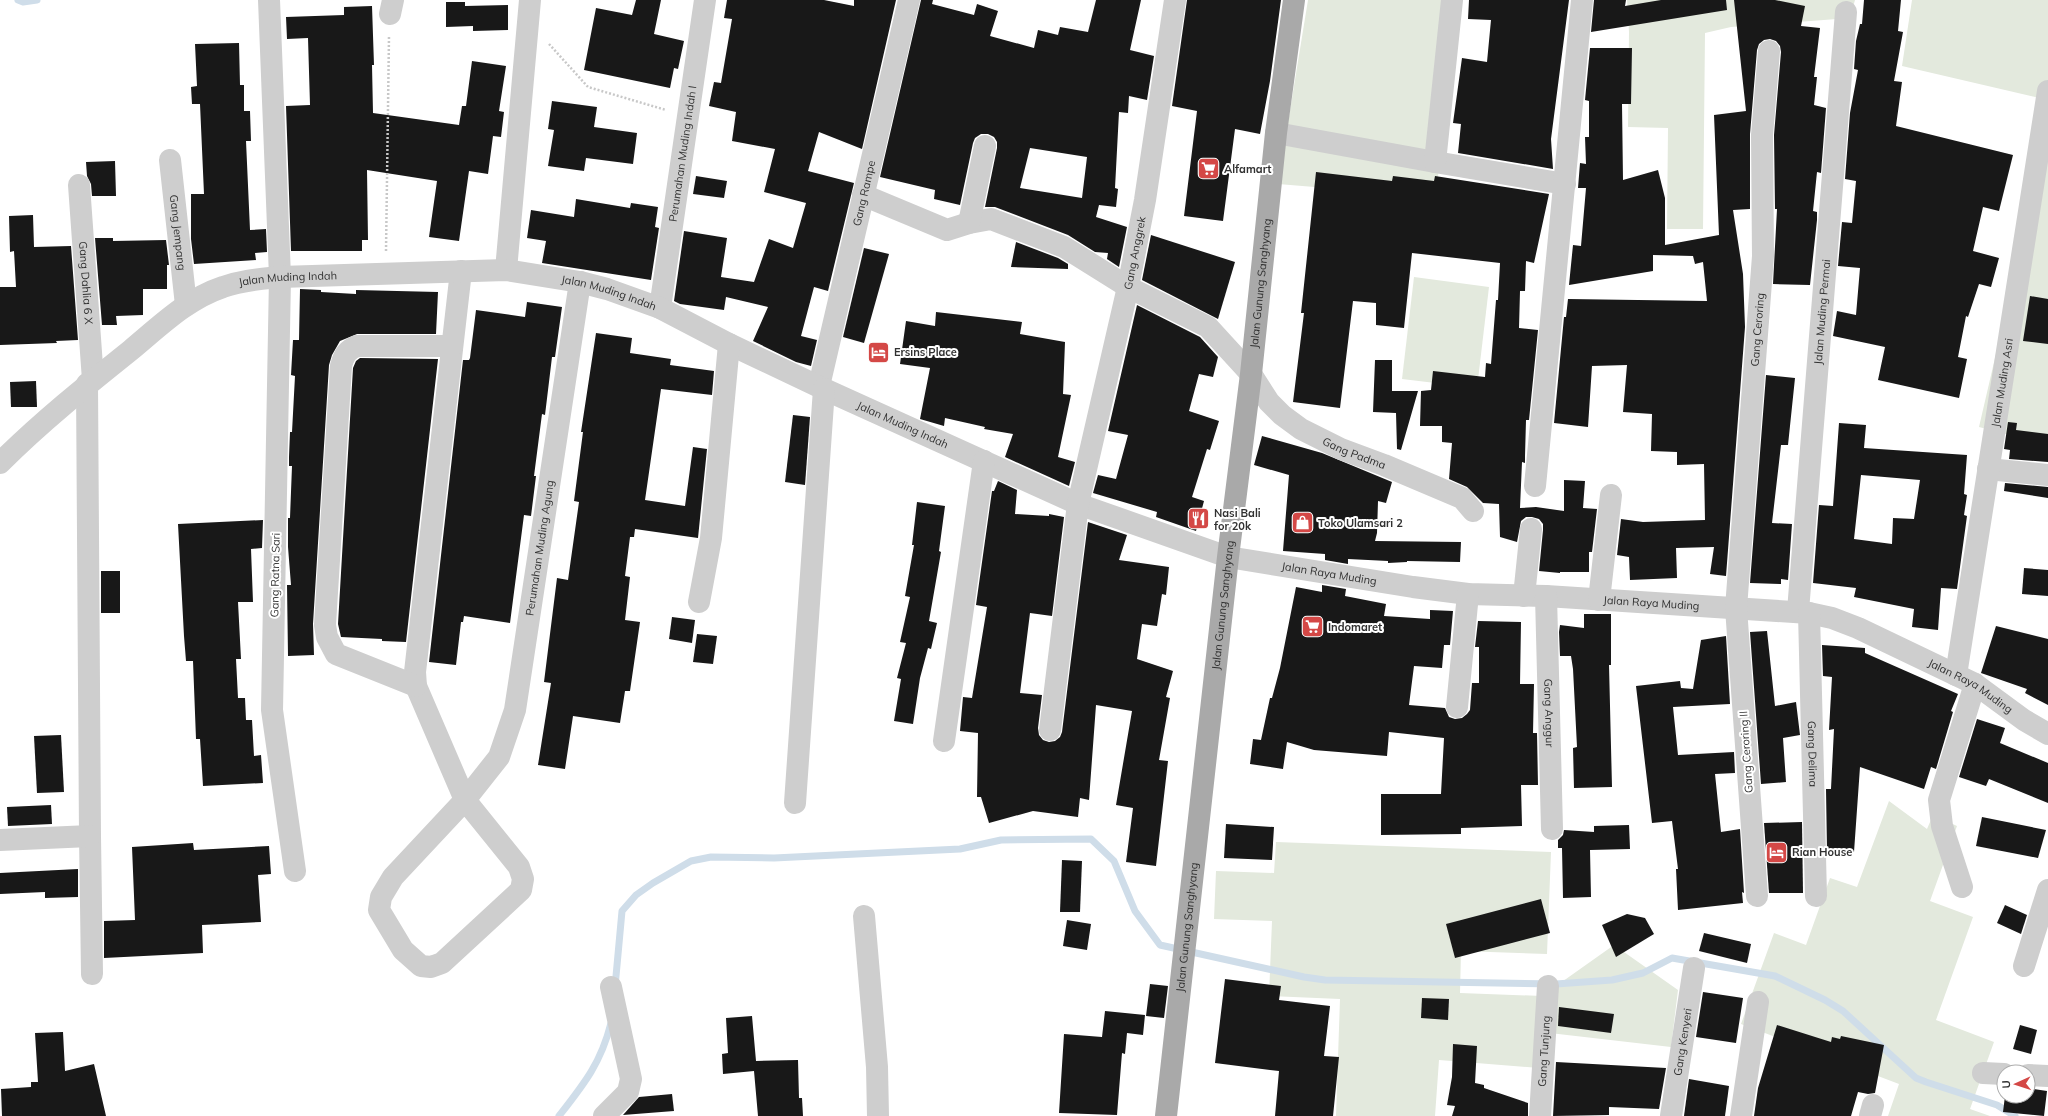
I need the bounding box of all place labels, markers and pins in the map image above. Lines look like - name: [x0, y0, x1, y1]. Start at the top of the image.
- supermarket icon: Alfamart: [1195, 156, 1221, 182]
- place label: Alfamart: [1224, 162, 1271, 176]
- hotel icon: Ersins Place: [866, 339, 892, 365]
- place label: Ersins Place: [894, 345, 957, 359]
- restaurant icon: Nasi Bali for 20k: [1185, 506, 1211, 532]
- place label: Nasi Bali for 20k: [1214, 506, 1261, 533]
- shop icon: Toko Ulamsari 2: [1290, 510, 1316, 536]
- place label: Toko Ulamsari 2: [1318, 516, 1403, 530]
- supermarket icon: Indomaret: [1300, 614, 1326, 640]
- place label: Indomaret: [1328, 620, 1382, 634]
- hotel icon: Rian House: [1764, 839, 1790, 865]
- place label: Rian House: [1792, 845, 1852, 859]

